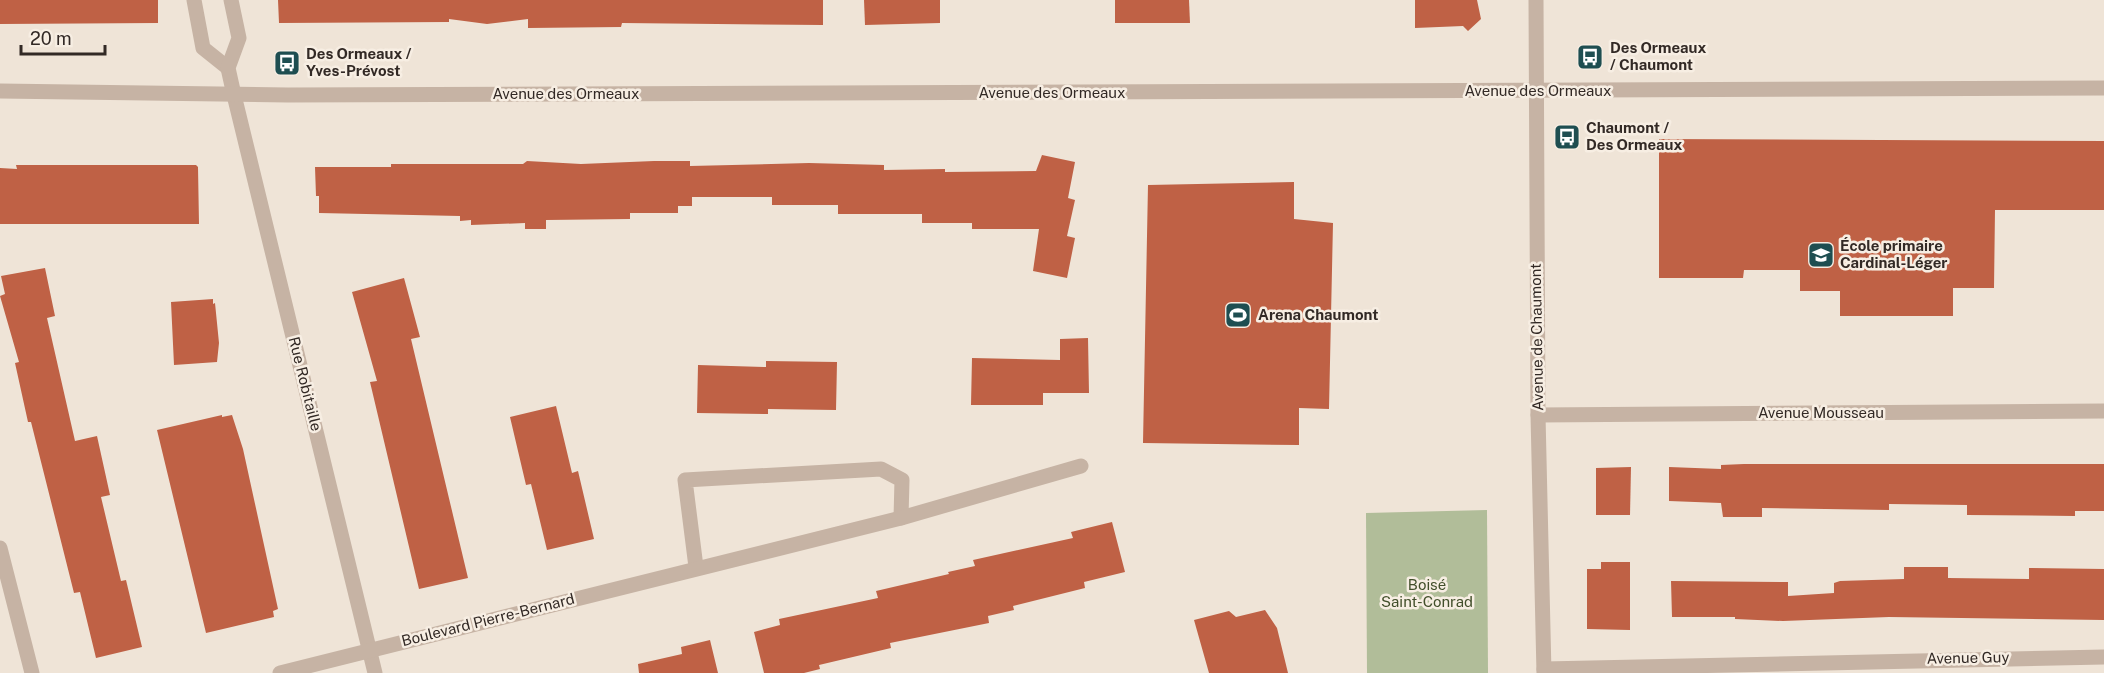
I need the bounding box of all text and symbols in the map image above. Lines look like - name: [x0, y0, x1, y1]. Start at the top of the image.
- scale bar: [21, 18, 105, 56]
- text: 20 m: [30, 28, 72, 49]
- place label: Des Ormeaux / Chaumont: [1610, 39, 1706, 73]
- bus stop icon: Des Ormeaux / Chaumont: [1575, 42, 1605, 72]
- place label: Des Ormeaux / Yves-Prévost: [306, 45, 412, 79]
- bus stop icon: Des Ormeaux / Yves-Prévost: [272, 48, 302, 78]
- street label: Avenue des Ormeaux: [1464, 82, 1612, 99]
- street label: Avenue des Ormeaux: [978, 84, 1126, 101]
- street label: Avenue des Ormeaux: [492, 85, 640, 102]
- place label: Chaumont / Des Ormeaux: [1586, 119, 1682, 153]
- bus stop icon: Chaumont / Des Ormeaux: [1552, 122, 1582, 152]
- place label: École primaire Cardinal-Léger: [1840, 237, 1948, 271]
- school or university icon: École primaire Cardinal-Léger: [1806, 240, 1836, 270]
- street label: Avenue de Chaumont: [1527, 263, 1546, 411]
- sports icon: Arena Chaumont: [1223, 300, 1253, 330]
- place label: Arena Chaumont: [1258, 306, 1378, 323]
- street label: Rue Robitaille: [286, 335, 325, 433]
- street label: Avenue Mousseau: [1758, 404, 1884, 421]
- park label: Boisé Saint-Conrad: [1381, 576, 1473, 610]
- street label: Boulevard Pierre-Bernard: [400, 590, 576, 649]
- street label: Avenue Guy: [1926, 648, 2010, 667]

